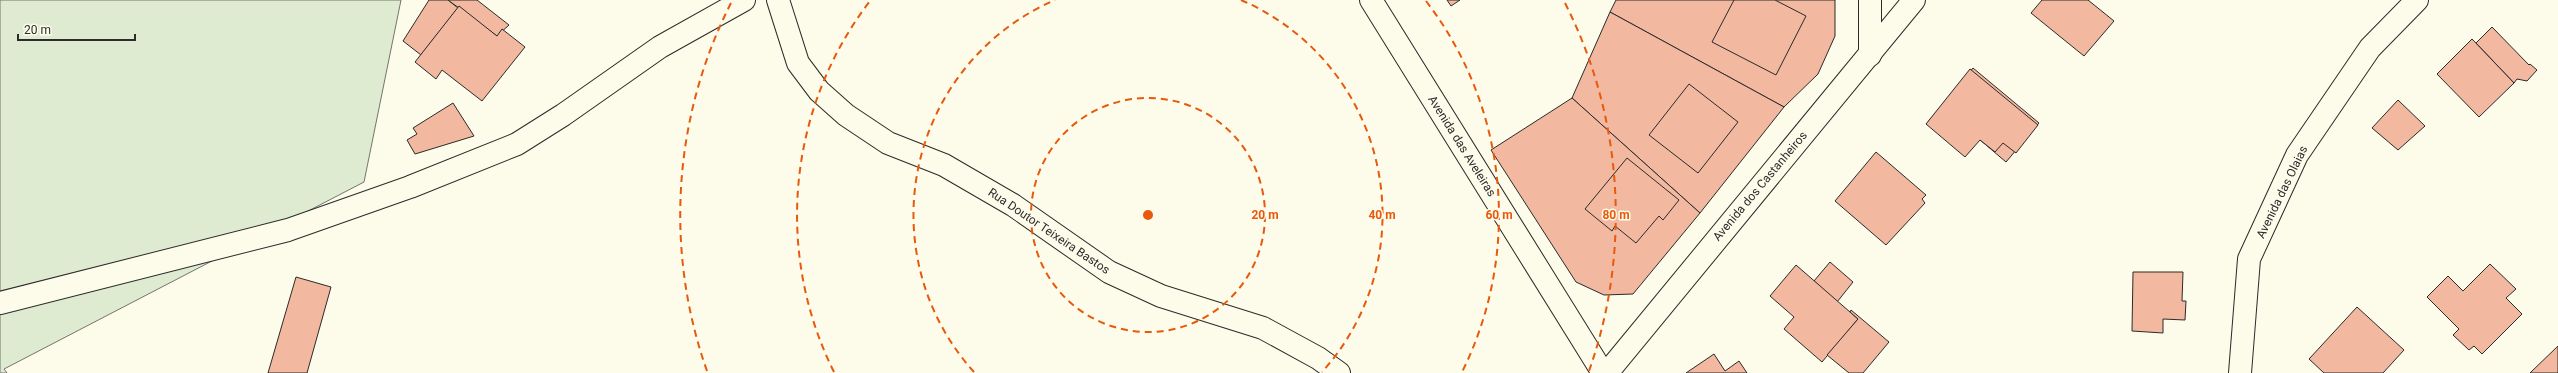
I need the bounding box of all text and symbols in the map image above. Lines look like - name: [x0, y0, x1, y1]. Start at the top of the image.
- scale bar: [18, 16, 135, 42]
- text: 20 m: [24, 23, 51, 37]
- street label: Avenida das Aveleiras: [1425, 93, 1499, 199]
- street label: Avenida dos Castanheiros: [1710, 128, 1810, 244]
- street label: Avenida das Olaias: [2254, 143, 2310, 241]
- street label: Rua Doutor Teixeira Bastos: [986, 185, 1112, 277]
- centre of rings: [1141, 208, 1155, 222]
- text: 20 m: [1251, 208, 1279, 222]
- text: 40 m: [1368, 208, 1396, 222]
- text: 60 m: [1485, 208, 1513, 222]
- text: 80 m: [1602, 208, 1630, 222]

